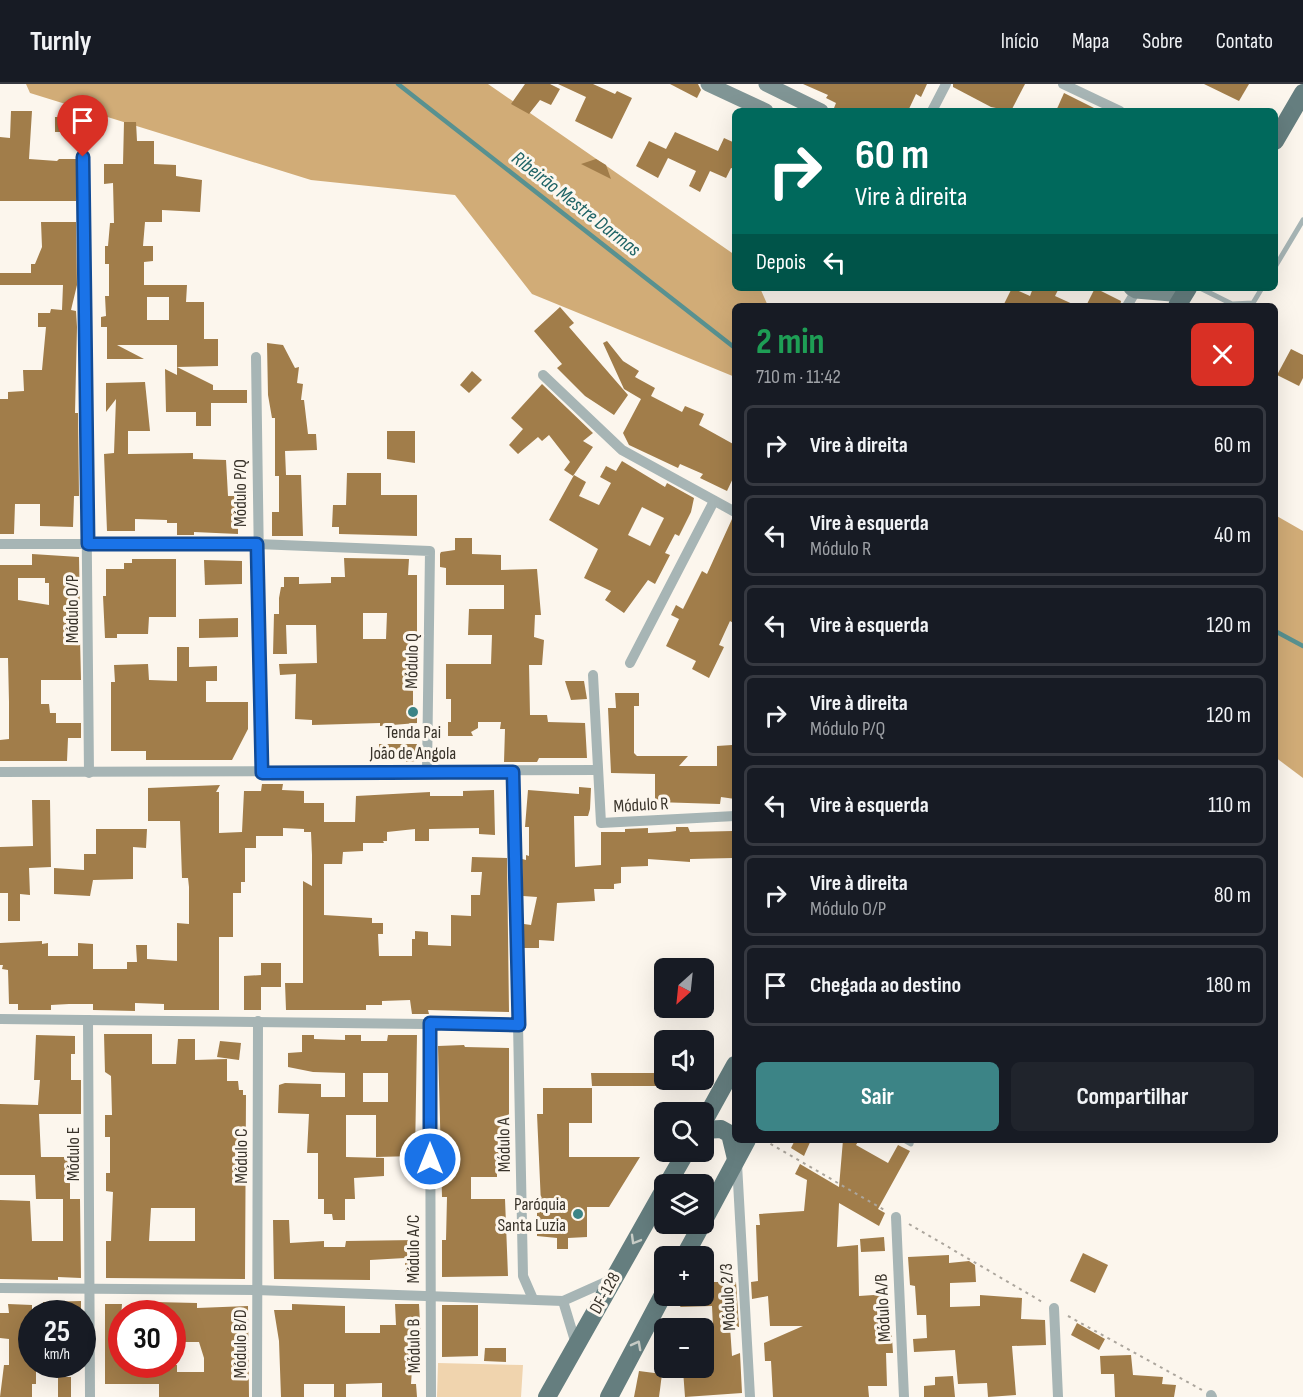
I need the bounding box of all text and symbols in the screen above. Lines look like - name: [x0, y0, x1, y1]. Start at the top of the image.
- text: Turnly: [30, 25, 91, 58]
- text: Início: [1001, 29, 1039, 54]
- text: Mapa: [1072, 29, 1109, 54]
- text: Sobre: [1142, 29, 1183, 54]
- text: Contato: [1216, 29, 1273, 54]
- pin: [57, 95, 108, 157]
- icon: arrive: [66, 104, 99, 137]
- text: 60 m: [855, 130, 929, 181]
- icon: right: [756, 132, 834, 210]
- water label: Ribeirão Mestre Darmas: [507, 146, 645, 262]
- text: Vire à direita: [855, 181, 967, 213]
- icon: left: [818, 246, 851, 279]
- text: Depois: [756, 249, 806, 276]
- text: 2 min: [756, 321, 825, 364]
- button: close: [1191, 323, 1254, 386]
- text: 710 m · 11:42: [756, 365, 841, 389]
- icon: right: [759, 429, 792, 462]
- text: Vire à direita: [810, 432, 908, 459]
- text: 60 m: [1214, 432, 1251, 459]
- street label: Módulo P/Q: [230, 459, 251, 527]
- text: Vire à esquerda: [810, 510, 929, 537]
- icon: left: [759, 519, 792, 552]
- text: 40 m: [1214, 522, 1251, 549]
- text: Módulo R: [810, 537, 871, 561]
- street label: Módulo O/P: [62, 574, 83, 643]
- icon: left: [759, 609, 792, 642]
- text: Vire à esquerda: [810, 612, 929, 639]
- text: 120 m: [1207, 612, 1251, 639]
- street label: Módulo Q: [401, 633, 423, 689]
- text: Vire à direita: [810, 690, 908, 717]
- icon: right: [759, 699, 792, 732]
- text: 120 m: [1207, 702, 1251, 729]
- marker: Tenda Pai João de Angola: [406, 705, 420, 719]
- text: Módulo P/Q: [810, 717, 885, 741]
- place label: Tenda Pai João de Angola: [369, 722, 456, 764]
- icon: left: [759, 789, 792, 822]
- text: Vire à esquerda: [810, 792, 929, 819]
- text: 110 m: [1208, 792, 1251, 819]
- street label: Módulo R: [613, 793, 669, 817]
- text: Vire à direita: [810, 870, 908, 897]
- icon: right: [759, 879, 792, 912]
- text: 80 m: [1214, 882, 1251, 909]
- text: Módulo O/P: [810, 897, 886, 921]
- north arrow: [654, 958, 714, 1018]
- map controls: [654, 958, 714, 1378]
- icon: arrive: [759, 969, 792, 1002]
- text: Chegada ao destino: [810, 972, 961, 999]
- text: 180 m: [1206, 972, 1251, 999]
- button: sound: [654, 1030, 714, 1090]
- button: Sair: [756, 1062, 999, 1131]
- button: Compartilhar: [1011, 1062, 1254, 1131]
- button: search: [654, 1102, 714, 1162]
- street label: Módulo A: [493, 1117, 515, 1172]
- street label: Módulo E: [63, 1127, 84, 1181]
- position arrow: [398, 1127, 462, 1191]
- street label: Módulo C: [231, 1128, 252, 1184]
- button: layers: [654, 1174, 714, 1234]
- place label: Paróquia Santa Luzia: [497, 1194, 566, 1236]
- marker: Paróquia Santa Luzia: [571, 1207, 585, 1221]
- street label: Módulo A/C: [403, 1214, 424, 1284]
- one-way arrow: [631, 1234, 643, 1245]
- button: +: [654, 1246, 714, 1306]
- street label: Módulo 2/3: [716, 1263, 740, 1331]
- street label: DF-128: [585, 1269, 625, 1317]
- street label: Módulo A/B: [871, 1273, 895, 1343]
- speed limit sign: 30: [108, 1300, 186, 1378]
- street label: Módulo B/D: [230, 1310, 251, 1378]
- text: 25: [44, 1314, 70, 1350]
- street label: Módulo B: [403, 1318, 425, 1374]
- button: −: [654, 1318, 714, 1378]
- one-way arrow: [630, 1341, 641, 1352]
- text: km/h: [44, 1345, 70, 1364]

